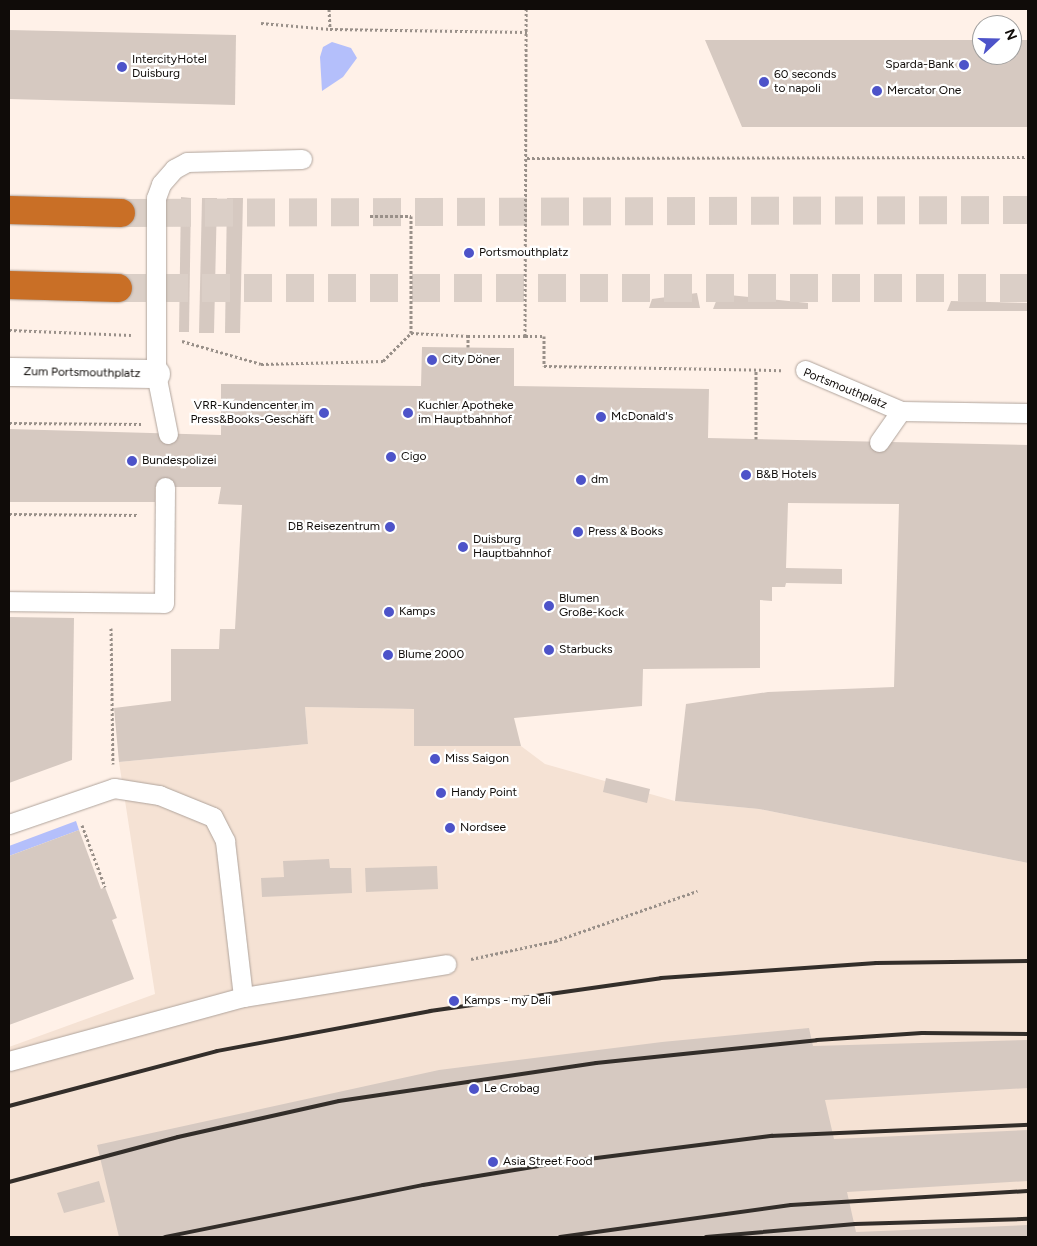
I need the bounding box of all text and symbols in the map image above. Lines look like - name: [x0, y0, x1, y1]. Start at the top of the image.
- north arrow: [972, 15, 1022, 65]
- text: N: [1001, 27, 1020, 43]
- place label: IntercityHotel Duisburg: [132, 53, 207, 81]
- place label: Sparda-Bank: [885, 58, 954, 72]
- marker: Sparda-Bank: [958, 59, 970, 71]
- marker: IntercityHotel Duisburg: [116, 61, 128, 73]
- place label: 60 seconds to napoli: [774, 68, 836, 96]
- marker: 60 seconds to napoli: [758, 76, 770, 88]
- place label: Mercator One: [887, 84, 961, 98]
- marker: Mercator One: [871, 85, 883, 97]
- place label: Portsmouthplatz: [479, 246, 568, 260]
- marker: Portsmouthplatz: [463, 247, 475, 259]
- place label: City Döner: [442, 353, 500, 367]
- marker: City Döner: [426, 354, 438, 366]
- street label: Zum Portsmouthplatz: [23, 365, 141, 381]
- street label: Portsmouthplatz: [801, 366, 889, 412]
- place label: VRR-Kundencenter im Press&Books-Geschäft: [190, 399, 314, 427]
- place label: Kuchler Apotheke im Hauptbahnhof: [418, 399, 514, 427]
- marker: VRR-Kundencenter im Press&Books-Geschäft: [318, 407, 330, 419]
- marker: Kuchler Apotheke im Hauptbahnhof: [402, 407, 414, 419]
- place label: McDonald's: [611, 410, 673, 424]
- marker: McDonald's: [595, 411, 607, 423]
- place label: Cigo: [401, 450, 426, 464]
- marker: Cigo: [385, 451, 397, 463]
- place label: Bundespolizei: [142, 454, 217, 468]
- marker: Bundespolizei: [126, 455, 138, 467]
- place label: B&B Hotels: [756, 468, 817, 482]
- marker: B&B Hotels: [740, 469, 752, 481]
- place label: dm: [591, 473, 608, 487]
- marker: dm: [575, 474, 587, 486]
- place label: DB Reisezentrum: [288, 520, 380, 534]
- marker: DB Reisezentrum: [384, 521, 396, 533]
- place label: Press & Books: [588, 525, 663, 539]
- marker: Press & Books: [572, 526, 584, 538]
- place label: Duisburg Hauptbahnhof: [473, 533, 551, 561]
- marker: Duisburg Hauptbahnhof: [457, 541, 469, 553]
- place label: Blumen Große-Kock: [559, 592, 624, 620]
- marker: Blumen Große-Kock: [543, 600, 555, 612]
- place label: Kamps: [399, 605, 435, 619]
- marker: Kamps: [383, 606, 395, 618]
- place label: Starbucks: [559, 643, 613, 657]
- marker: Starbucks: [543, 644, 555, 656]
- place label: Blume 2000: [398, 648, 464, 662]
- marker: Blume 2000: [382, 649, 394, 661]
- place label: Miss Saigon: [445, 752, 509, 766]
- marker: Miss Saigon: [429, 753, 441, 765]
- place label: Handy Point: [451, 786, 517, 800]
- marker: Handy Point: [435, 787, 447, 799]
- place label: Nordsee: [460, 821, 506, 835]
- marker: Nordsee: [444, 822, 456, 834]
- place label: Kamps - my Deli: [464, 994, 551, 1008]
- marker: Kamps - my Deli: [448, 995, 460, 1007]
- place label: Le Crobag: [484, 1082, 540, 1096]
- marker: Le Crobag: [468, 1083, 480, 1095]
- place label: Asia Street Food: [503, 1155, 593, 1169]
- marker: Asia Street Food: [487, 1156, 499, 1168]

